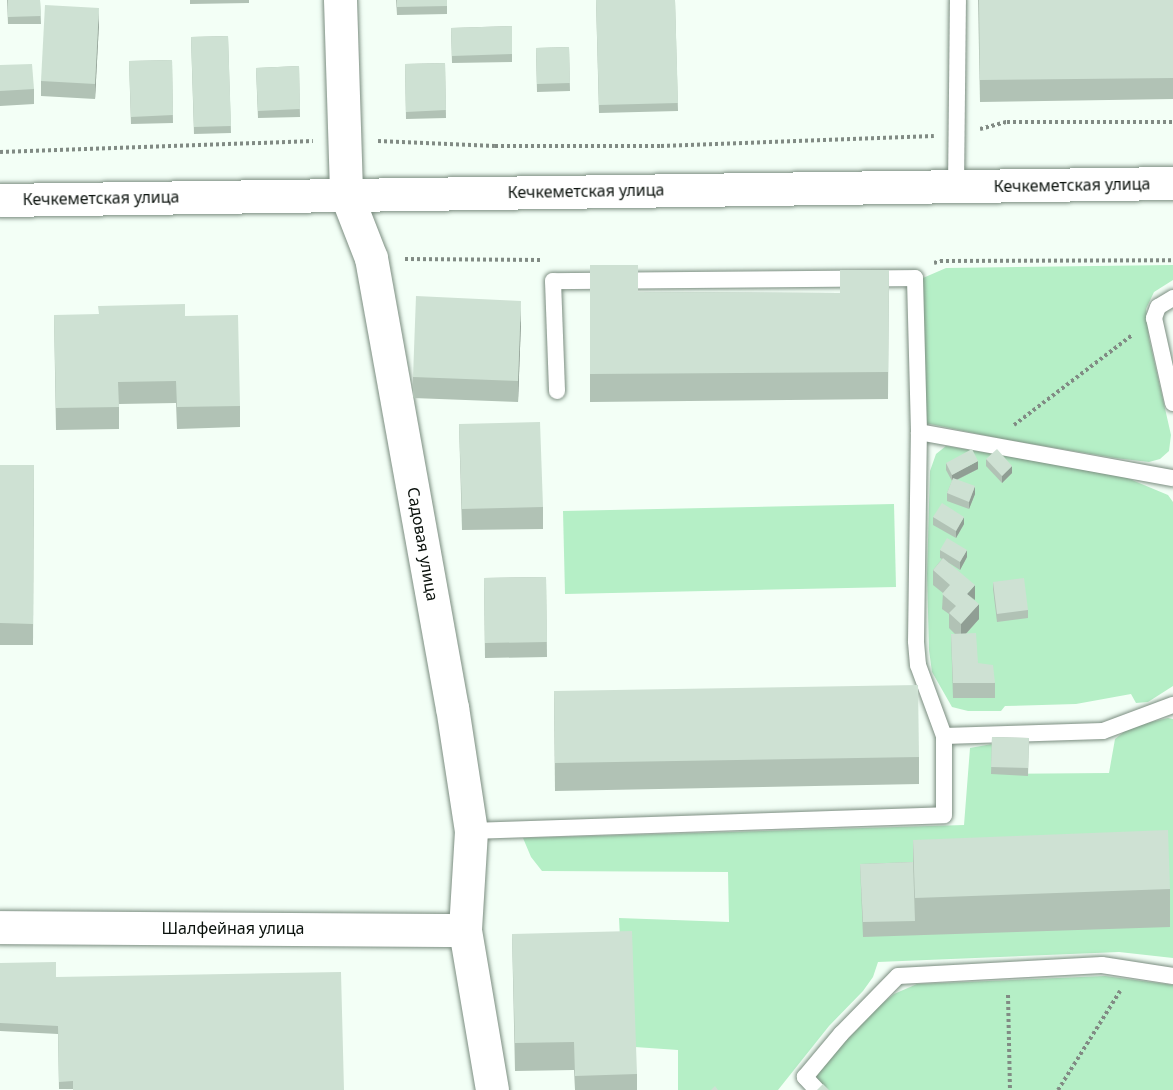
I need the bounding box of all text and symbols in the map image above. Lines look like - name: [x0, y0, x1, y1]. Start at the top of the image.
- street label: Кечкеметская улица: [994, 174, 1150, 196]
- street label: Кечкеметская улица: [508, 180, 664, 202]
- street label: Кечкеметская улица: [23, 187, 179, 209]
- street label: Садовая улица: [404, 486, 442, 602]
- street label: Шалфейная улица: [162, 918, 304, 938]

